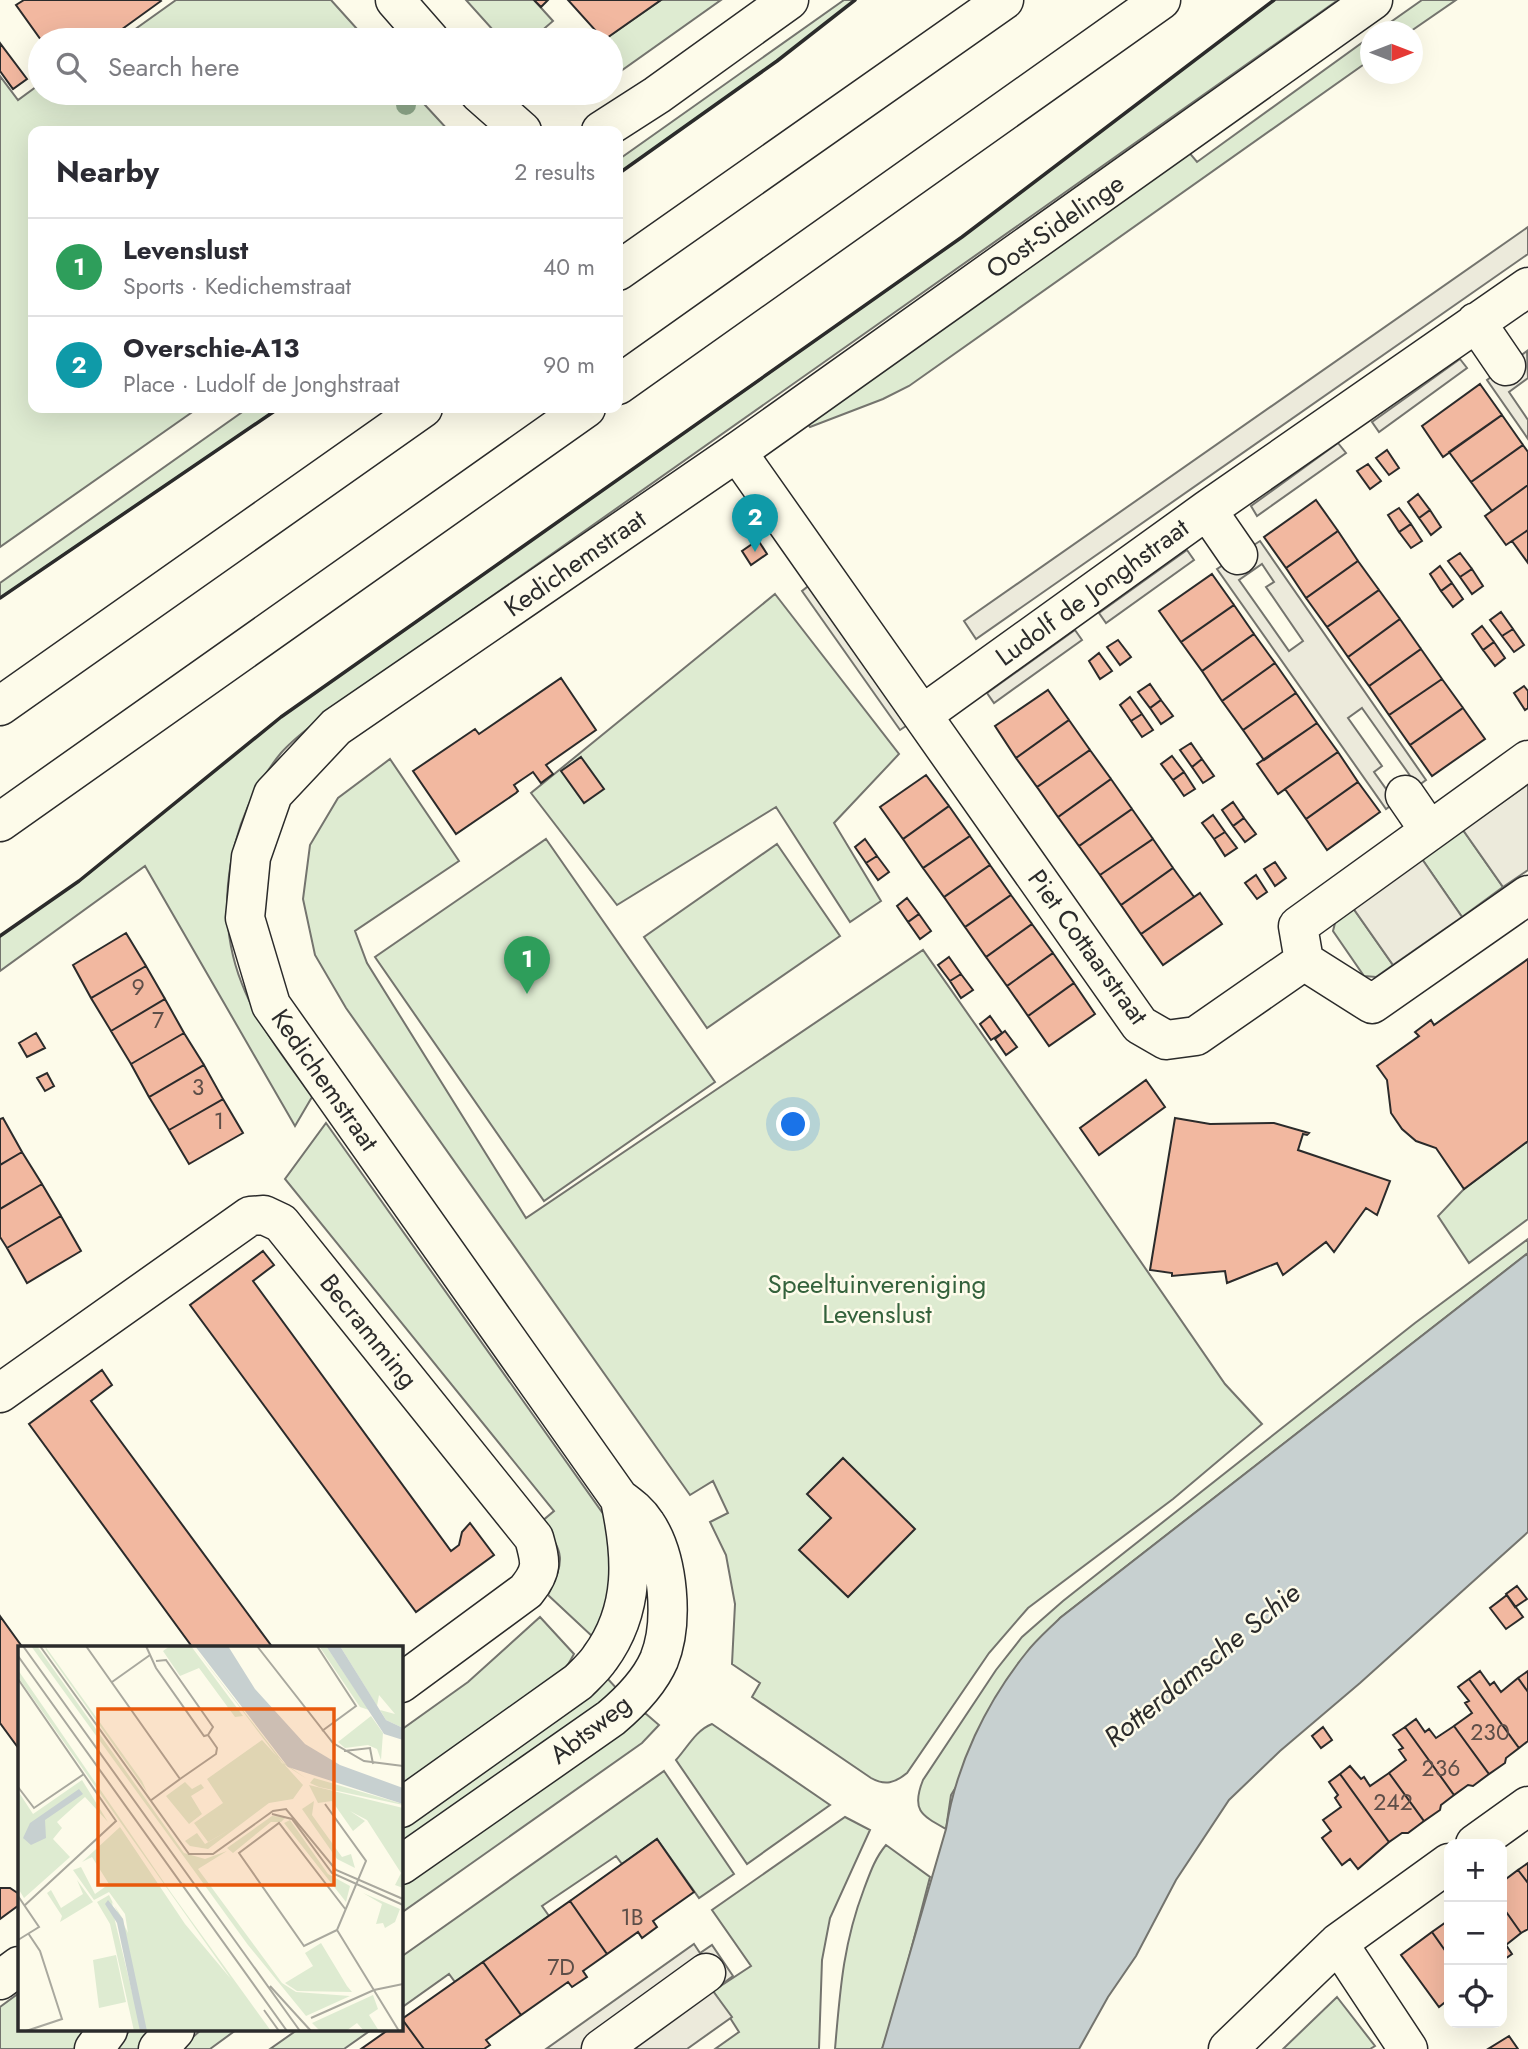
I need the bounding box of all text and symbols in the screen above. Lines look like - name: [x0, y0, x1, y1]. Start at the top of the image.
- north arrow: [1360, 21, 1423, 84]
- search box: [28, 28, 623, 105]
- icon: search: [52, 48, 90, 86]
- text: Search here: [108, 48, 240, 86]
- text: Nearby: [56, 150, 159, 193]
- text: 2 results: [514, 155, 595, 189]
- street label: Oost-Sidelinge: [978, 164, 1132, 288]
- text: Levenslust: [123, 231, 248, 269]
- text: 1: [73, 250, 85, 284]
- text: 40 m: [543, 250, 595, 284]
- text: Sports · Kedichemstraat: [123, 269, 351, 303]
- text: Overschie-A13: [123, 329, 299, 367]
- text: 2: [71, 348, 87, 382]
- text: 90 m: [543, 348, 595, 382]
- text: Place · Ludolf de Jonghstraat: [123, 367, 399, 401]
- pin: 2: [732, 494, 778, 552]
- street label: Kedichemstraat: [496, 500, 654, 626]
- street label: Ludolf de Jonghstraat: [988, 508, 1197, 675]
- street label: Piet Cottaarstraat: [1019, 862, 1158, 1033]
- pin: 1: [504, 936, 550, 994]
- house number: 9: [131, 970, 145, 1004]
- street label: Kedichemstraat: [262, 1001, 388, 1159]
- house number: 7: [152, 1003, 164, 1037]
- house number: 3: [192, 1070, 204, 1104]
- house number: 1: [214, 1104, 224, 1138]
- your location: [776, 1107, 810, 1141]
- park label: Speeltuinvereniging Levenslust: [768, 1265, 986, 1333]
- street label: Becramming: [311, 1266, 427, 1396]
- water label: Rotterdamsche Schie: [1095, 1573, 1309, 1757]
- inset map: [18, 1646, 402, 2032]
- street label: Abtsweg: [541, 1685, 639, 1773]
- house number: 230: [1470, 1715, 1510, 1749]
- house number: 236: [1422, 1751, 1460, 1785]
- house number: 242: [1373, 1785, 1413, 1819]
- map controls: [1444, 1839, 1507, 2028]
- button: +: [1444, 1839, 1507, 1902]
- house number: 1B: [620, 1900, 644, 1934]
- button: −: [1444, 1902, 1507, 1965]
- house number: 7D: [547, 1950, 575, 1984]
- button: locate: [1444, 1965, 1507, 2028]

